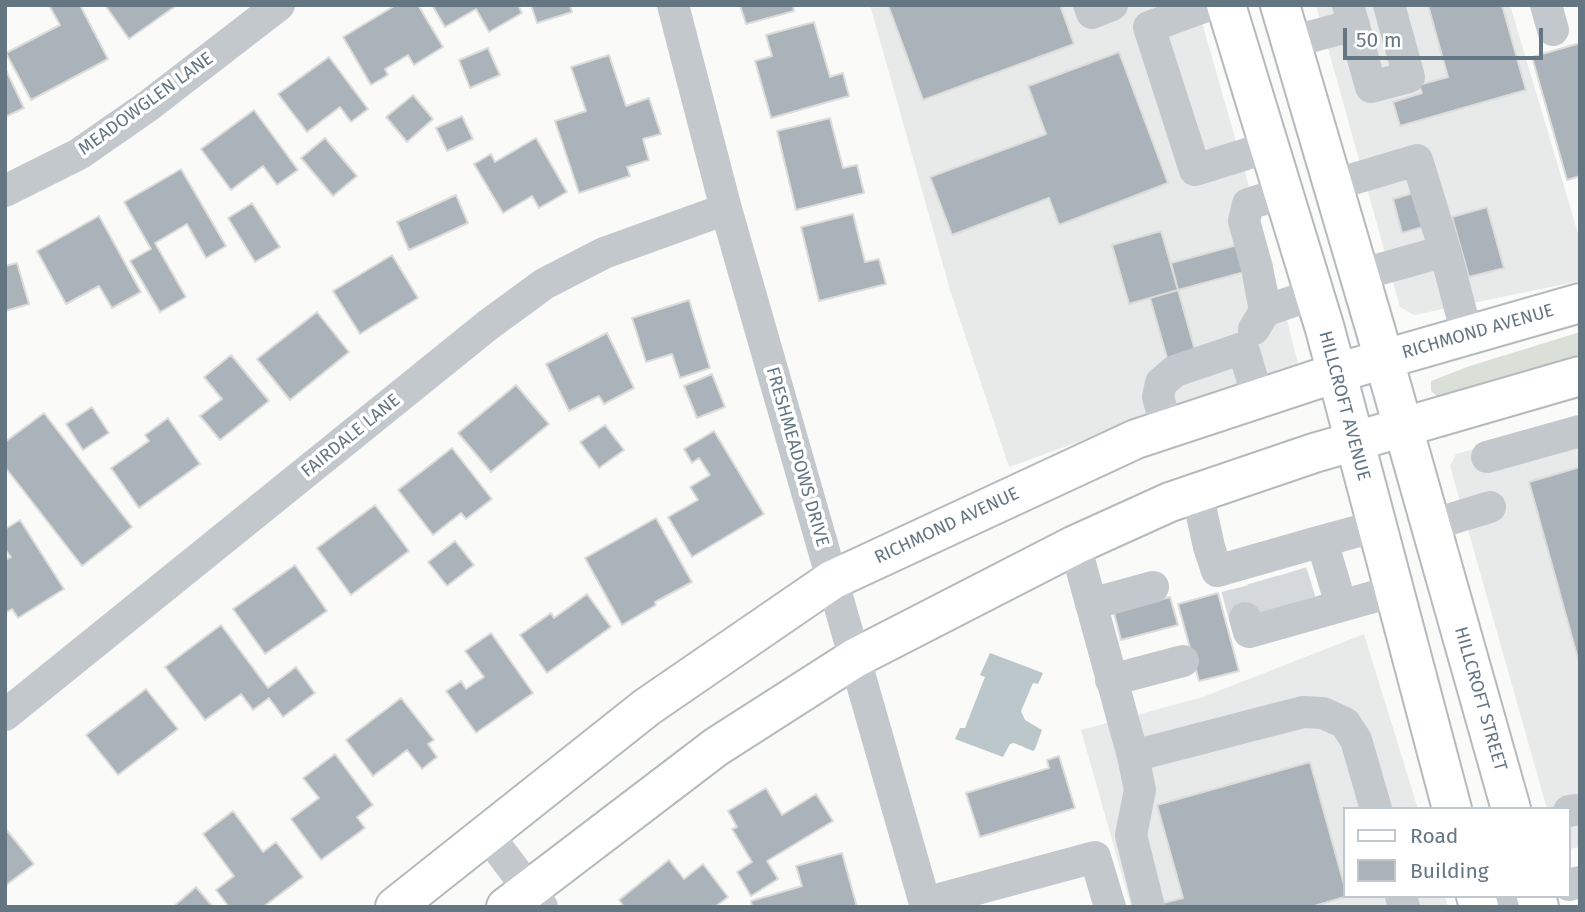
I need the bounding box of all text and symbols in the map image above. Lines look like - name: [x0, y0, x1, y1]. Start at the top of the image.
- scale bar: [1347, 14, 1546, 58]
- text: 50 m: [1356, 27, 1402, 53]
- street label: MEADOWGLEN LANE: [74, 48, 218, 160]
- street label: RICHMOND AVENUE: [1400, 300, 1556, 364]
- street label: HILLCROFT AVENUE: [1314, 329, 1374, 483]
- street label: FRESHMEADOWS DRIVE: [761, 365, 833, 549]
- street label: FAIRDALE LANE: [297, 390, 405, 482]
- street label: RICHMOND AVENUE: [871, 483, 1023, 569]
- street label: HILLCROFT STREET: [1449, 624, 1511, 774]
- legend: [1344, 807, 1571, 898]
- text: Road: [1410, 823, 1458, 849]
- text: Building: [1410, 858, 1489, 884]

